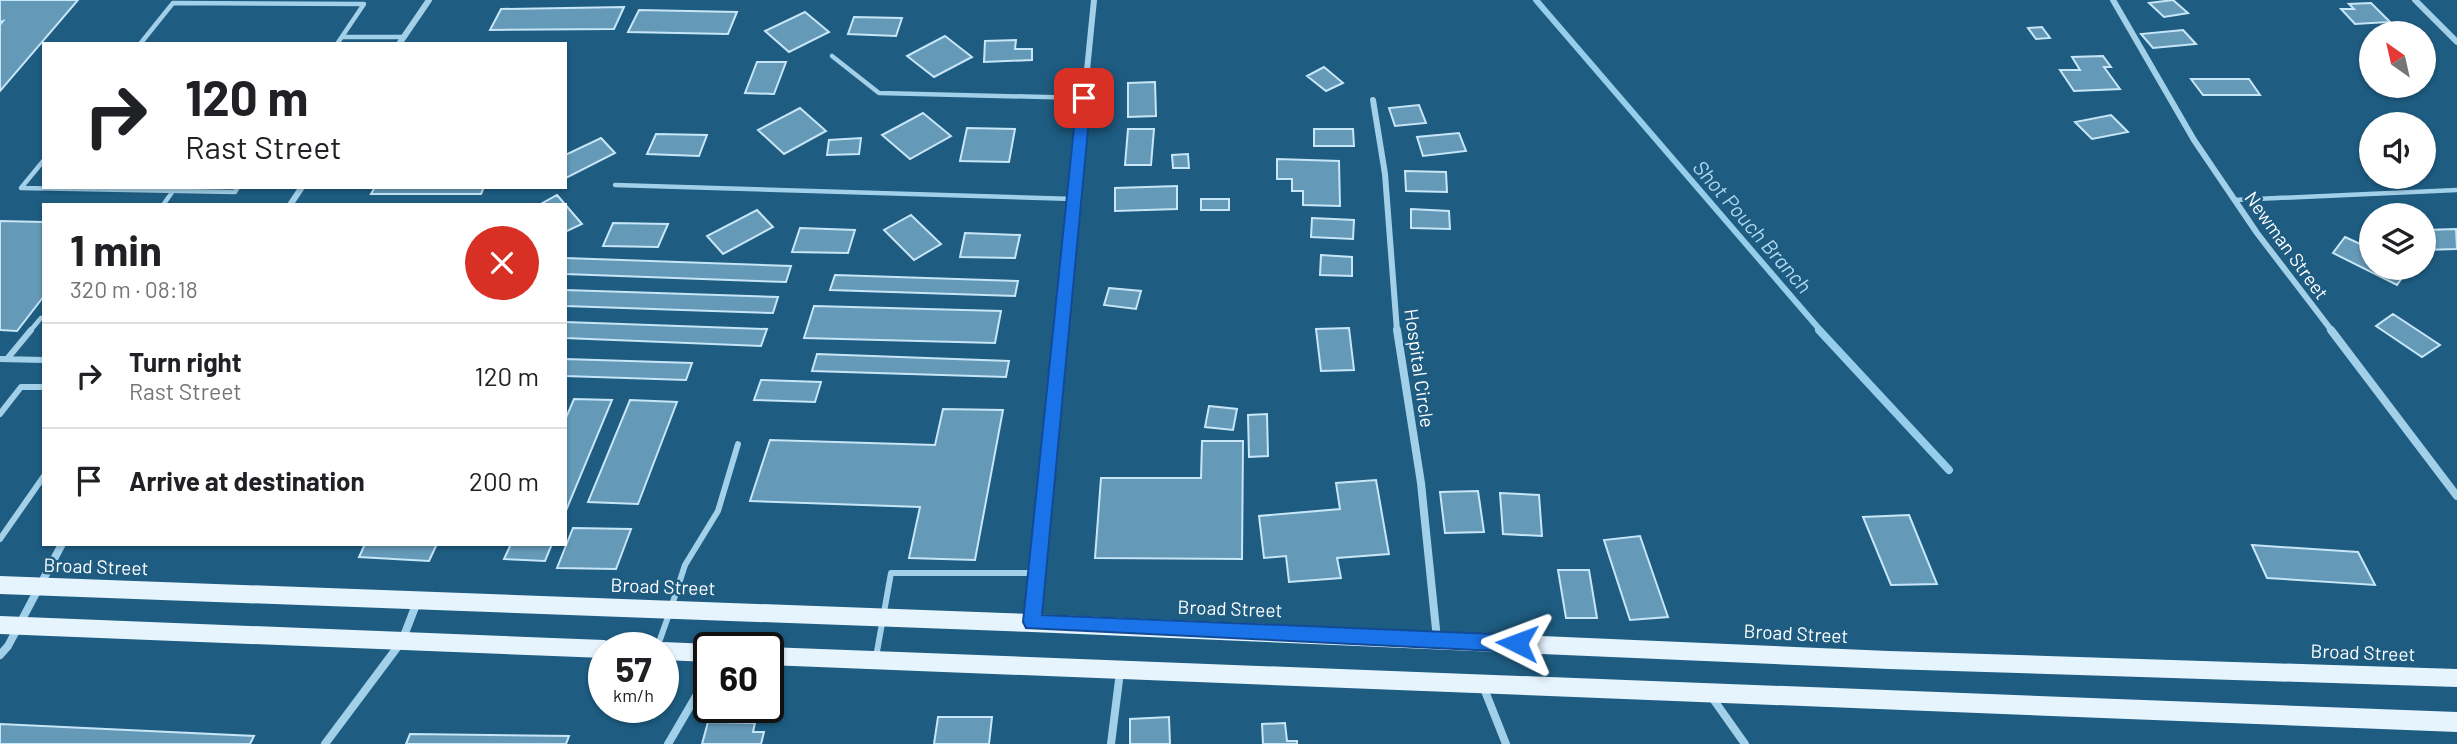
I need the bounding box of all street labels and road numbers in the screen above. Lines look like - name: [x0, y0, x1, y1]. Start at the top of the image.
- street label: Newman Street: [2240, 187, 2334, 303]
- street label: Hospital Circle: [1400, 307, 1440, 429]
- street label: Broad Street: [43, 553, 149, 579]
- street label: Broad Street: [610, 573, 716, 599]
- street label: Broad Street: [1177, 595, 1283, 621]
- street label: Broad Street: [1743, 619, 1849, 647]
- street label: Broad Street: [2310, 639, 2416, 665]

